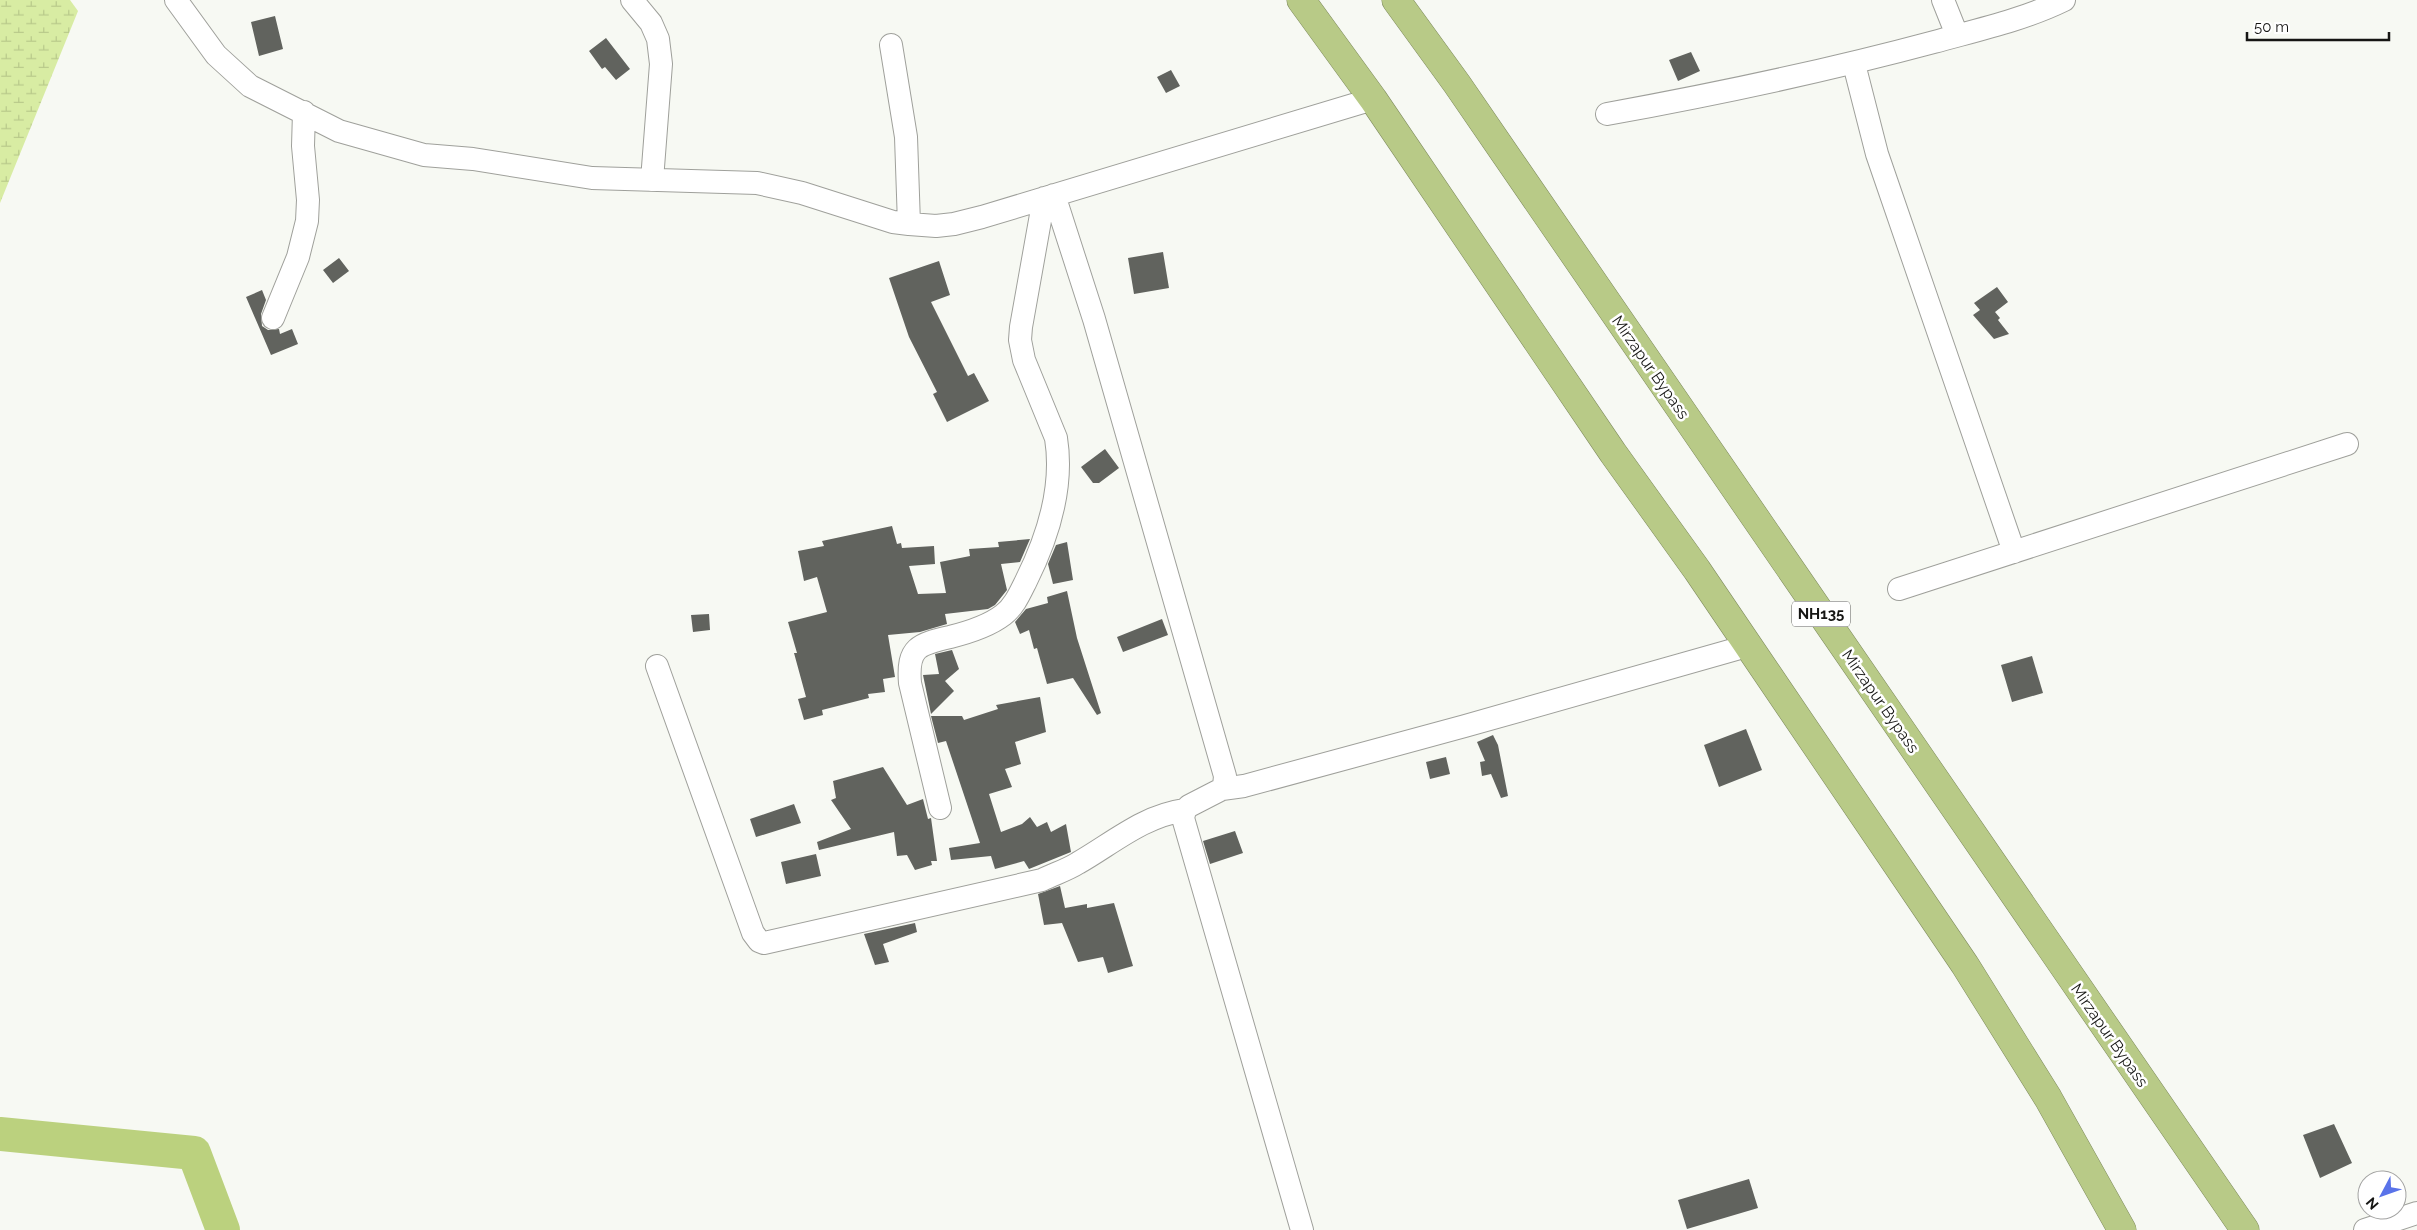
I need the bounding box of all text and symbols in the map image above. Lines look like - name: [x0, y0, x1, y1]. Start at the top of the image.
- scale bar: [2247, 10, 2390, 42]
- text: 50 m: [2254, 18, 2289, 36]
- street label: Mirzapur Bypass: [1608, 312, 1693, 423]
- road number: NH135: [1792, 602, 1850, 626]
- street label: Mirzapur Bypass: [1838, 646, 1923, 757]
- street label: Mirzapur Bypass: [2067, 980, 2152, 1091]
- north arrow: [2357, 1170, 2407, 1220]
- text: N: [2363, 1194, 2382, 1213]

